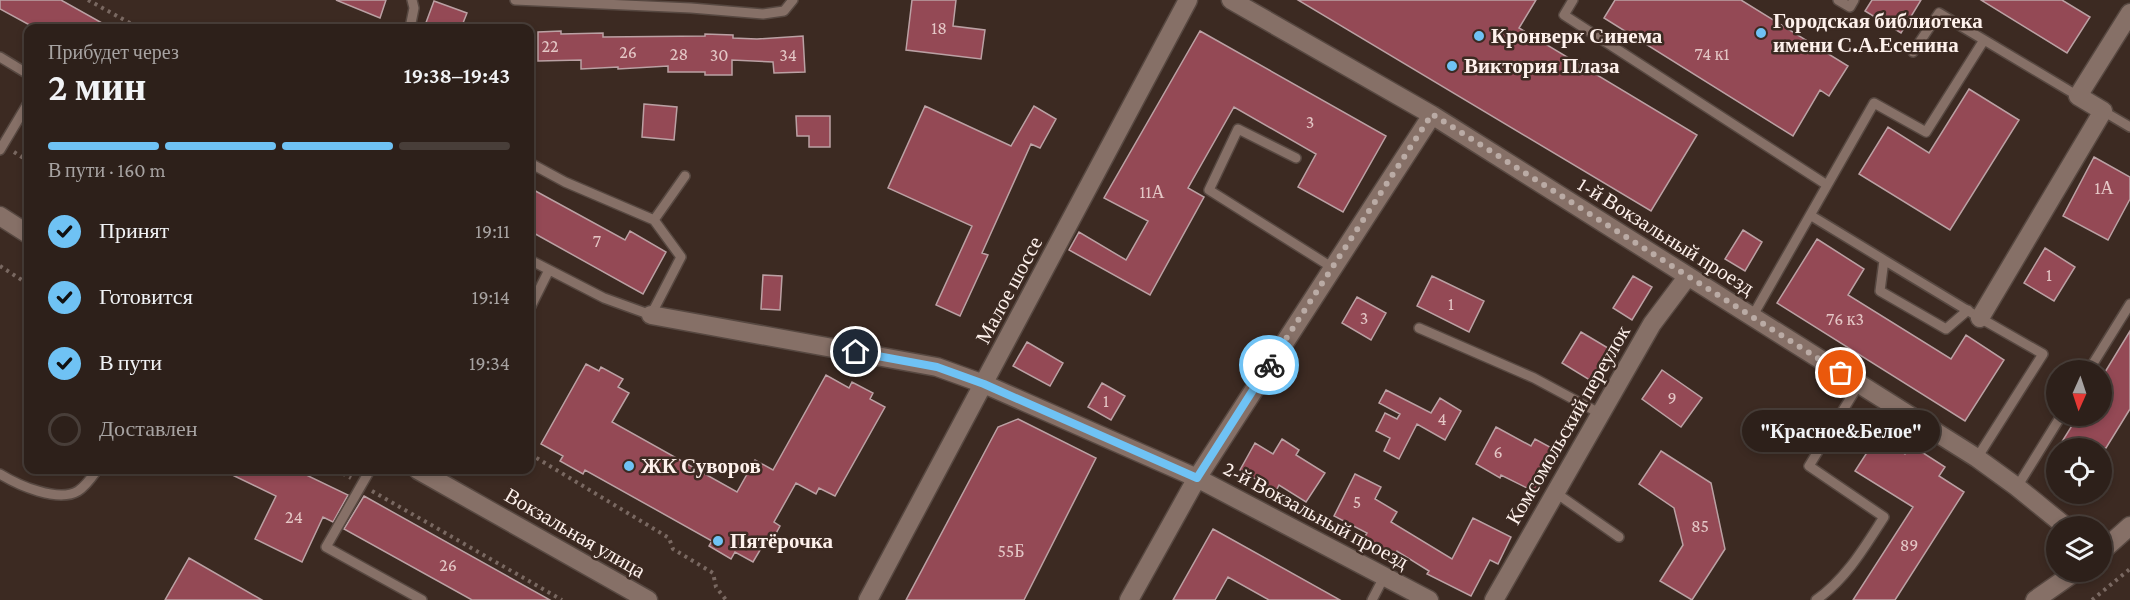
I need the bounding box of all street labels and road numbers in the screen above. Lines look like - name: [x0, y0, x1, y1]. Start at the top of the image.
- street label: 1-й Вокзальный проезд: [1573, 172, 1759, 300]
- street label: Малое шоссе: [971, 232, 1047, 348]
- street label: Комсомольский переулок: [1501, 321, 1635, 529]
- street label: 2-й Вокзальный проезд: [1219, 456, 1413, 574]
- street label: Вокзальная улица: [500, 483, 650, 583]

